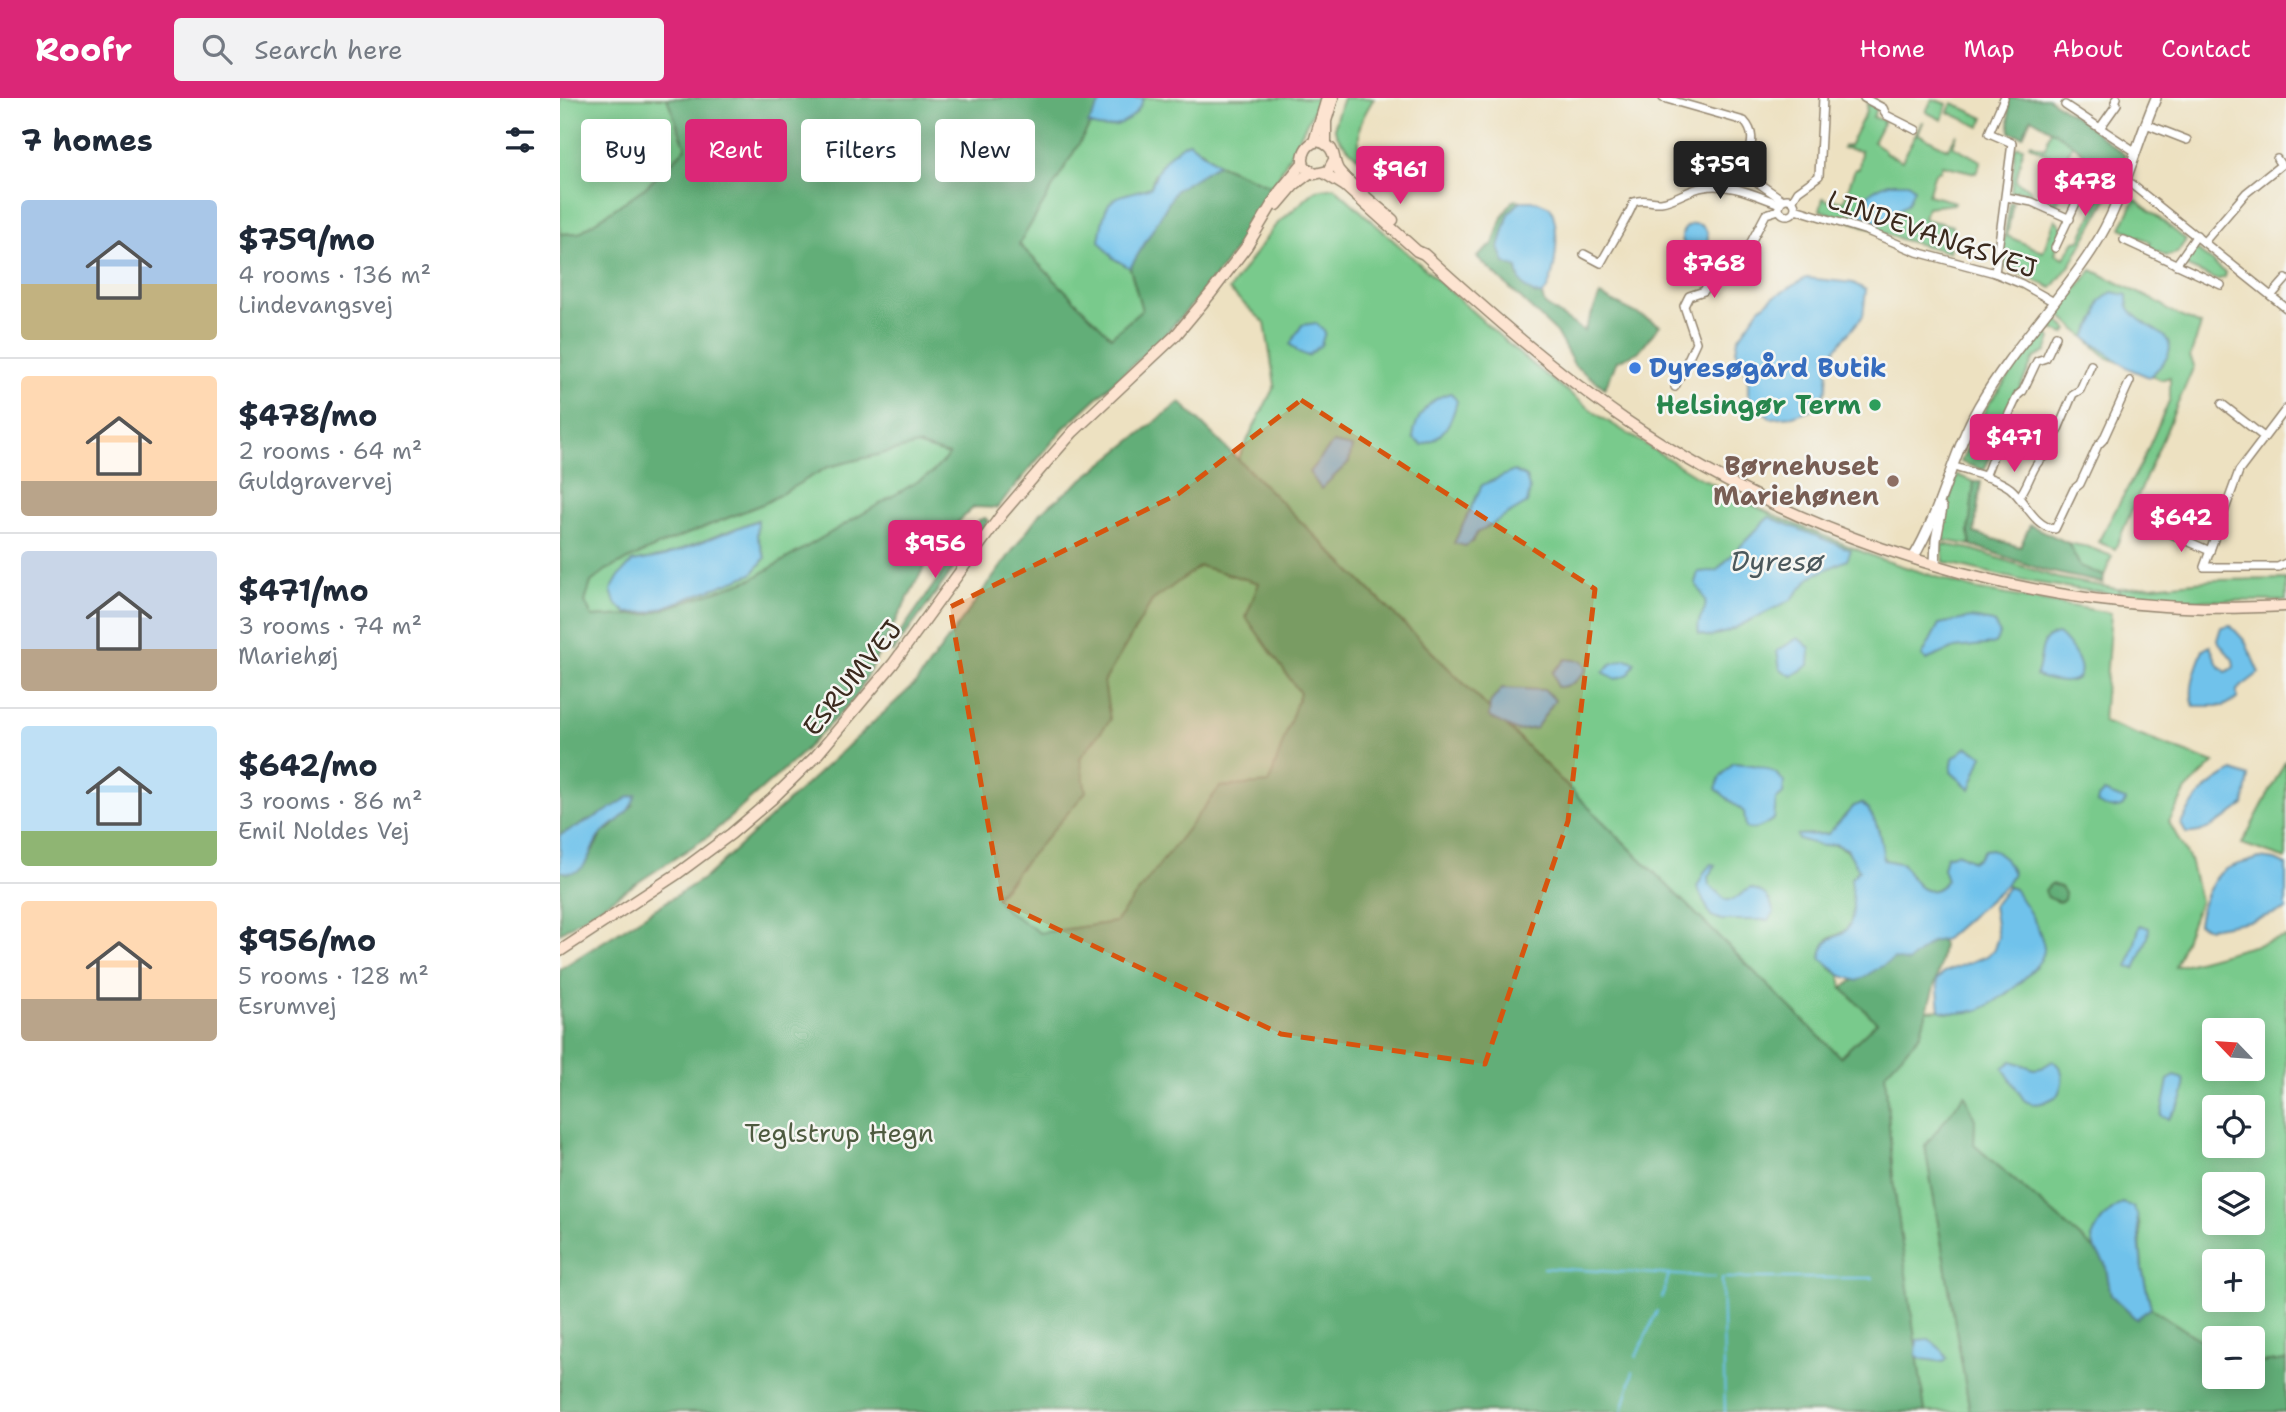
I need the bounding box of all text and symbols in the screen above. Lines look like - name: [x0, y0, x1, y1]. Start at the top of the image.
- search box: [174, 18, 664, 81]
- text: Roofr: [35, 27, 132, 72]
- icon: search: [198, 30, 236, 68]
- text: Search here: [254, 32, 403, 67]
- text: Home: [1859, 33, 1925, 65]
- text: Map: [1963, 33, 2015, 65]
- text: About: [2053, 33, 2123, 65]
- text: Contact: [2161, 33, 2251, 65]
- chip: Buy: [581, 119, 671, 182]
- chip: Rent: [685, 119, 787, 182]
- chip: Filters: [801, 119, 921, 182]
- chip: New: [935, 119, 1035, 182]
- text: 7 homes: [21, 120, 153, 161]
- icon: filters: [501, 121, 539, 159]
- pin: $759: [1679, 141, 1761, 201]
- pin: $961: [1359, 146, 1441, 206]
- text: $759: [1690, 149, 1750, 179]
- text: $961: [1372, 154, 1428, 184]
- pin: $478: [2044, 158, 2126, 218]
- text: $478: [2054, 166, 2116, 196]
- street label: LINDEVANGSVEJ: [1823, 181, 2041, 286]
- text: $759/mo: [238, 219, 375, 260]
- icon: home: [77, 228, 161, 312]
- pin: $768: [1673, 240, 1755, 300]
- text: $768: [1682, 248, 1746, 278]
- text: 4 rooms · 136 m²: [238, 260, 431, 290]
- text: Lindevangsvej: [238, 290, 393, 320]
- place label: Dyresøgård Butik: [1649, 350, 1887, 385]
- marker: Dyresøgård Butik: [1627, 360, 1643, 376]
- place label: Helsingør Term: [1656, 387, 1861, 422]
- text: $478/mo: [238, 395, 377, 436]
- marker: Helsingør Term: [1867, 397, 1883, 413]
- icon: home: [77, 404, 161, 488]
- pin: $471: [1973, 414, 2055, 474]
- text: $471: [1986, 422, 2042, 452]
- text: 2 rooms · 64 m²: [238, 436, 422, 466]
- place label: Børnehuset Mariehønen: [1713, 448, 1879, 513]
- text: Guldgravervej: [238, 466, 392, 496]
- marker: Børnehuset Mariehønen: [1885, 473, 1901, 489]
- pin: $642: [2140, 494, 2222, 554]
- text: $642: [2150, 502, 2212, 532]
- pin: $956: [894, 520, 976, 580]
- text: $956: [904, 528, 966, 558]
- water label: Dyresø: [1730, 542, 1825, 580]
- text: $471/mo: [238, 570, 369, 611]
- icon: home: [77, 579, 161, 663]
- text: 3 rooms · 74 m²: [238, 611, 422, 641]
- street label: ESRUMVEJ: [794, 613, 909, 743]
- text: Mariehøj: [238, 641, 338, 671]
- text: $642/mo: [238, 745, 378, 786]
- icon: home: [77, 754, 161, 838]
- text: 3 rooms · 86 m²: [238, 786, 423, 816]
- text: Emil Noldes Vej: [238, 816, 409, 846]
- text: $956/mo: [238, 920, 376, 961]
- icon: home: [77, 929, 161, 1013]
- text: 5 rooms · 128 m²: [238, 961, 429, 991]
- text: Esrumvej: [238, 991, 336, 1021]
- north arrow: [2202, 1018, 2264, 1082]
- map controls: [2202, 1018, 2265, 1389]
- button: locate: [2202, 1095, 2265, 1158]
- park label: Teglstrup Hegn: [744, 1115, 934, 1150]
- button: layers: [2202, 1172, 2265, 1235]
- button: +: [2202, 1249, 2265, 1312]
- button: −: [2202, 1326, 2265, 1389]

